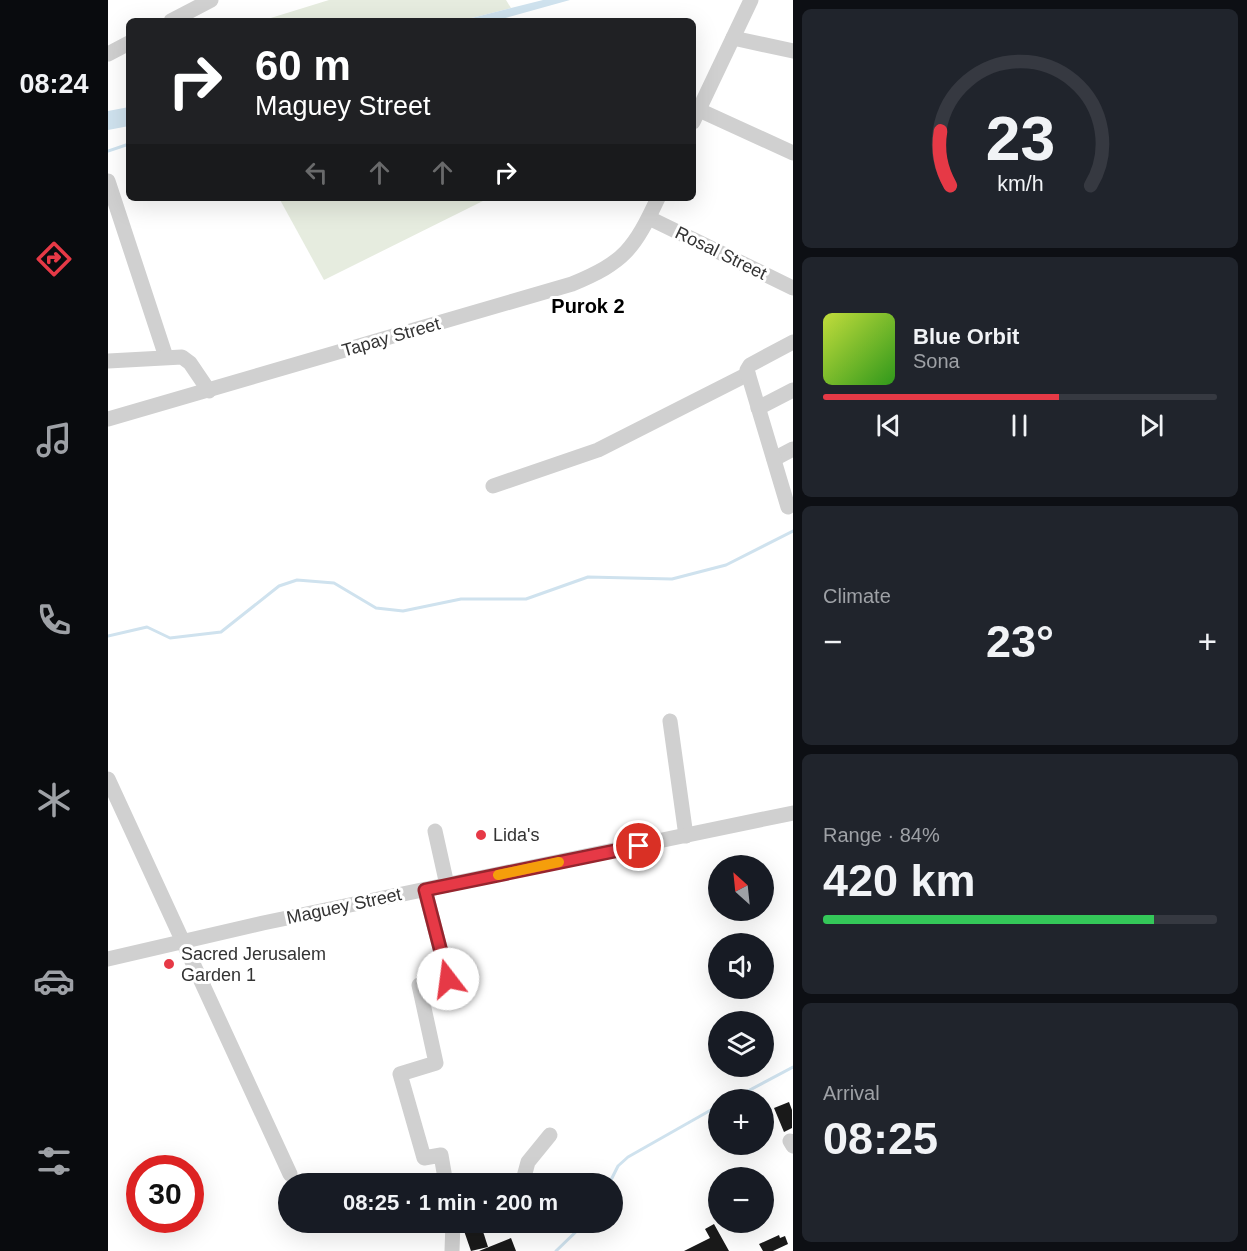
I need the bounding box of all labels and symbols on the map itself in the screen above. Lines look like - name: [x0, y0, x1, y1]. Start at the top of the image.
- street label: Rosal Street: [672, 222, 770, 284]
- district label: Purok 2: [551, 295, 625, 317]
- street label: Tapay Street: [340, 313, 442, 361]
- pin: [613, 820, 664, 871]
- place label: Lida's: [493, 825, 539, 845]
- marker: Lida's: [474, 828, 488, 842]
- north arrow: [708, 855, 774, 921]
- street label: Maguey Street: [285, 884, 403, 928]
- place label: Sacred Jerusalem Garden 1: [181, 944, 326, 985]
- position arrow: [416, 947, 480, 1011]
- marker: Sacred Jerusalem Garden 1: [162, 957, 176, 971]
- speed limit sign: 30: [126, 1155, 204, 1233]

